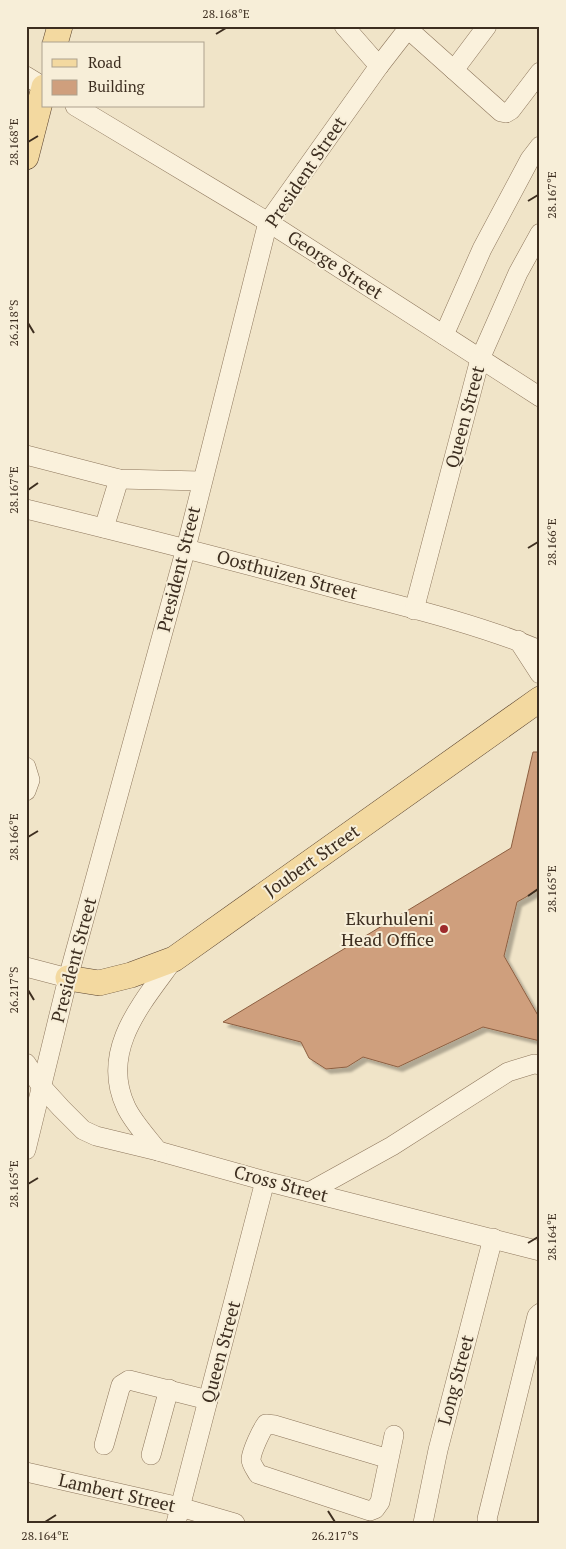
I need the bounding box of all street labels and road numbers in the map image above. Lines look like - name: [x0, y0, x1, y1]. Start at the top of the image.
- street label: President Street: [259, 111, 351, 232]
- street label: George Street: [283, 224, 388, 304]
- street label: Queen Street: [439, 363, 489, 470]
- street label: President Street: [151, 503, 205, 634]
- street label: Oosthuizen Street: [214, 544, 361, 604]
- street label: Joubert Street: [259, 818, 364, 902]
- street label: President Street: [45, 894, 101, 1025]
- street label: Cross Street: [232, 1159, 331, 1207]
- street label: Queen Street: [195, 1298, 245, 1405]
- street label: Long Street: [431, 1332, 479, 1427]
- street label: Lambert Street: [56, 1467, 178, 1517]

